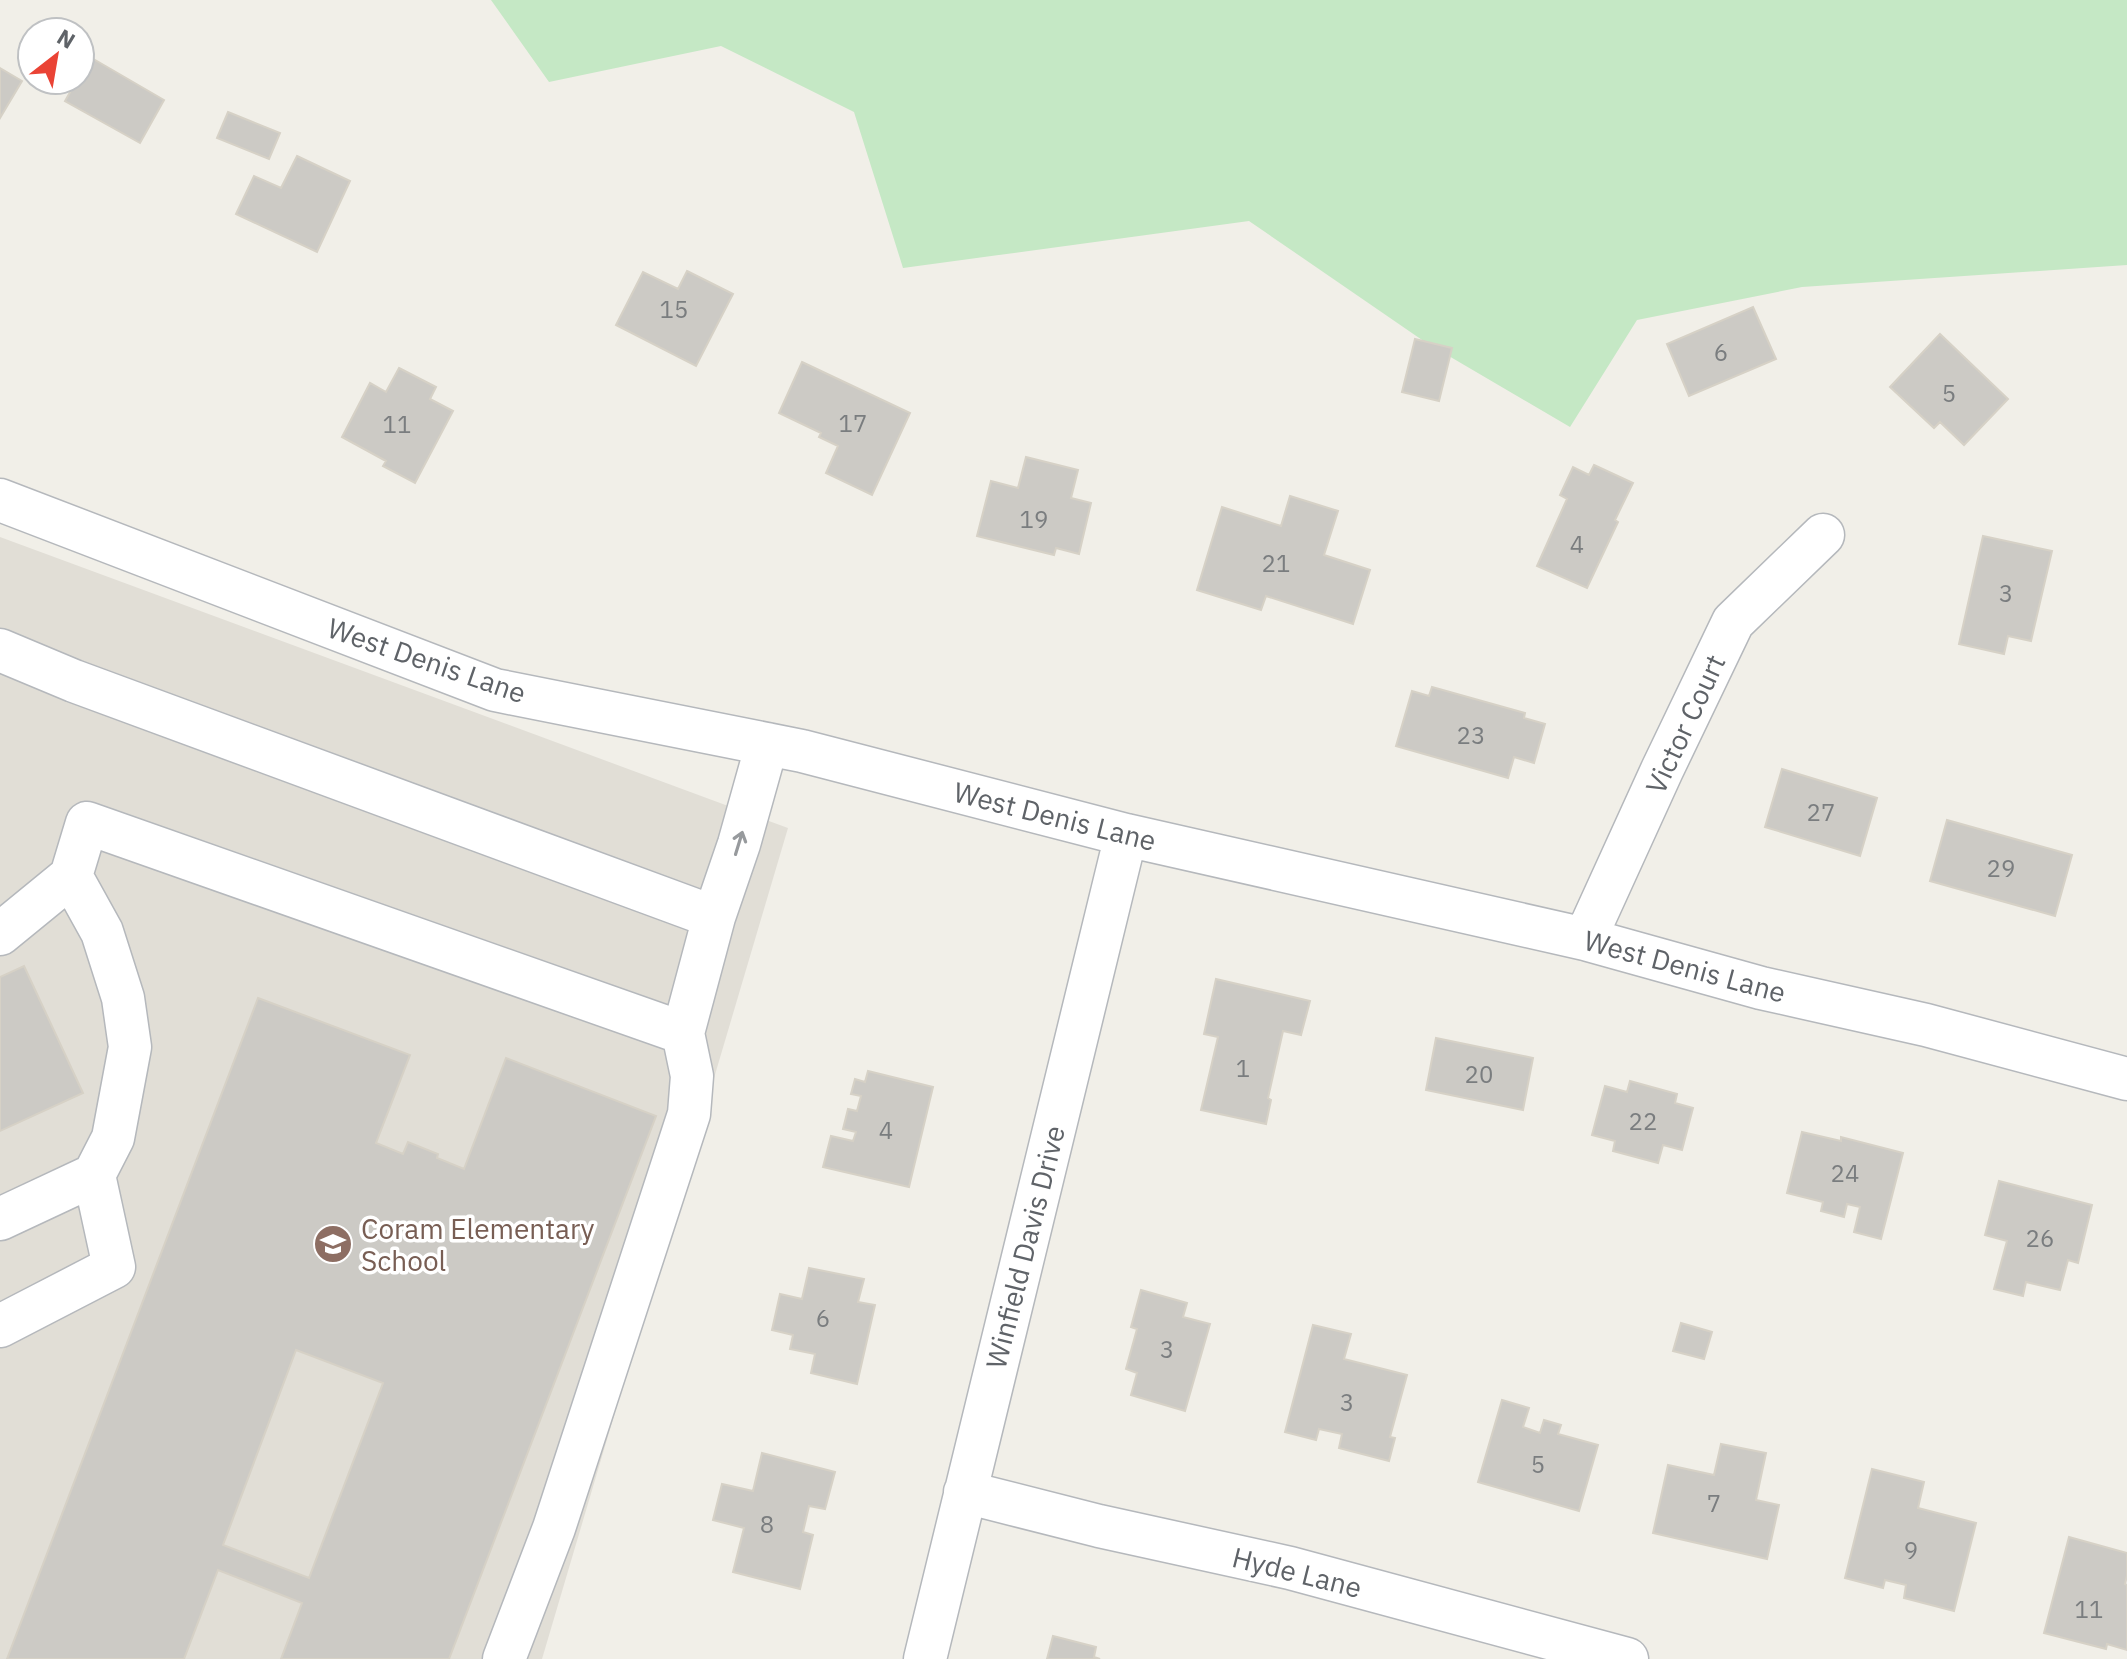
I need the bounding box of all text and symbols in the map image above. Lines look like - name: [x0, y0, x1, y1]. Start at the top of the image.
- north arrow: [16, 16, 96, 96]
- text: N: [52, 22, 81, 55]
- house number: 15: [660, 293, 688, 325]
- house number: 6: [1714, 336, 1728, 368]
- house number: 5: [1942, 377, 1956, 409]
- house number: 17: [839, 407, 867, 439]
- house number: 11: [383, 408, 411, 440]
- house number: 19: [1020, 503, 1048, 535]
- house number: 4: [1570, 528, 1584, 560]
- house number: 21: [1262, 547, 1290, 579]
- house number: 3: [1999, 577, 2013, 609]
- street label: West Denis Lane: [323, 609, 531, 711]
- street label: Victor Court: [1637, 648, 1733, 800]
- house number: 23: [1457, 719, 1485, 751]
- street label: West Denis Lane: [950, 773, 1160, 859]
- house number: 27: [1807, 796, 1835, 828]
- one-way arrow: [732, 831, 747, 856]
- house number: 29: [1987, 852, 2015, 884]
- street label: West Denis Lane: [1580, 921, 1790, 1011]
- house number: 1: [1236, 1052, 1250, 1084]
- house number: 20: [1465, 1058, 1493, 1090]
- house number: 22: [1629, 1105, 1657, 1137]
- house number: 4: [879, 1114, 893, 1146]
- street label: Winfield Davis Drive: [977, 1122, 1073, 1372]
- house number: 24: [1831, 1157, 1859, 1189]
- place label: Coram Elementary School: [361, 1210, 595, 1279]
- house number: 26: [2026, 1222, 2054, 1254]
- school or university icon: Coram Elementary School: [312, 1223, 354, 1265]
- house number: 6: [816, 1302, 830, 1334]
- house number: 3: [1160, 1333, 1174, 1365]
- house number: 3: [1340, 1386, 1354, 1418]
- house number: 5: [1531, 1448, 1545, 1480]
- house number: 7: [1707, 1487, 1721, 1519]
- house number: 8: [760, 1508, 774, 1540]
- house number: 9: [1904, 1534, 1918, 1566]
- street label: Hyde Lane: [1228, 1538, 1366, 1606]
- house number: 11: [2075, 1593, 2103, 1625]

